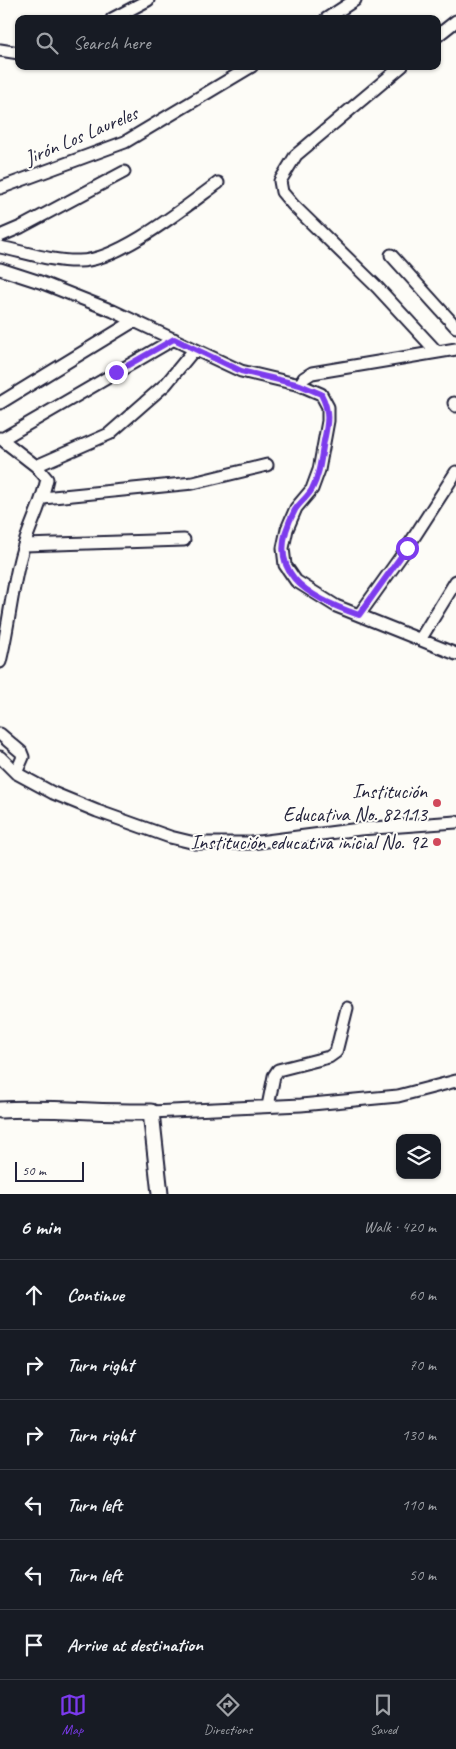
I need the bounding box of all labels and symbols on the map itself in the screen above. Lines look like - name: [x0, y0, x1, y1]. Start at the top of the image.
- street label: Jirón Los Laureles: [20, 100, 143, 171]
- route end: [105, 361, 128, 384]
- route start: [396, 537, 419, 560]
- place label: Institución Educativa No. 82113: [283, 779, 429, 827]
- marker: Institución Educativa No. 82113: [431, 797, 443, 809]
- place label: Institución educativa inicial No. 92: [190, 830, 429, 855]
- marker: Institución educativa inicial No. 92: [431, 836, 443, 848]
- scale bar: [15, 1159, 84, 1182]

